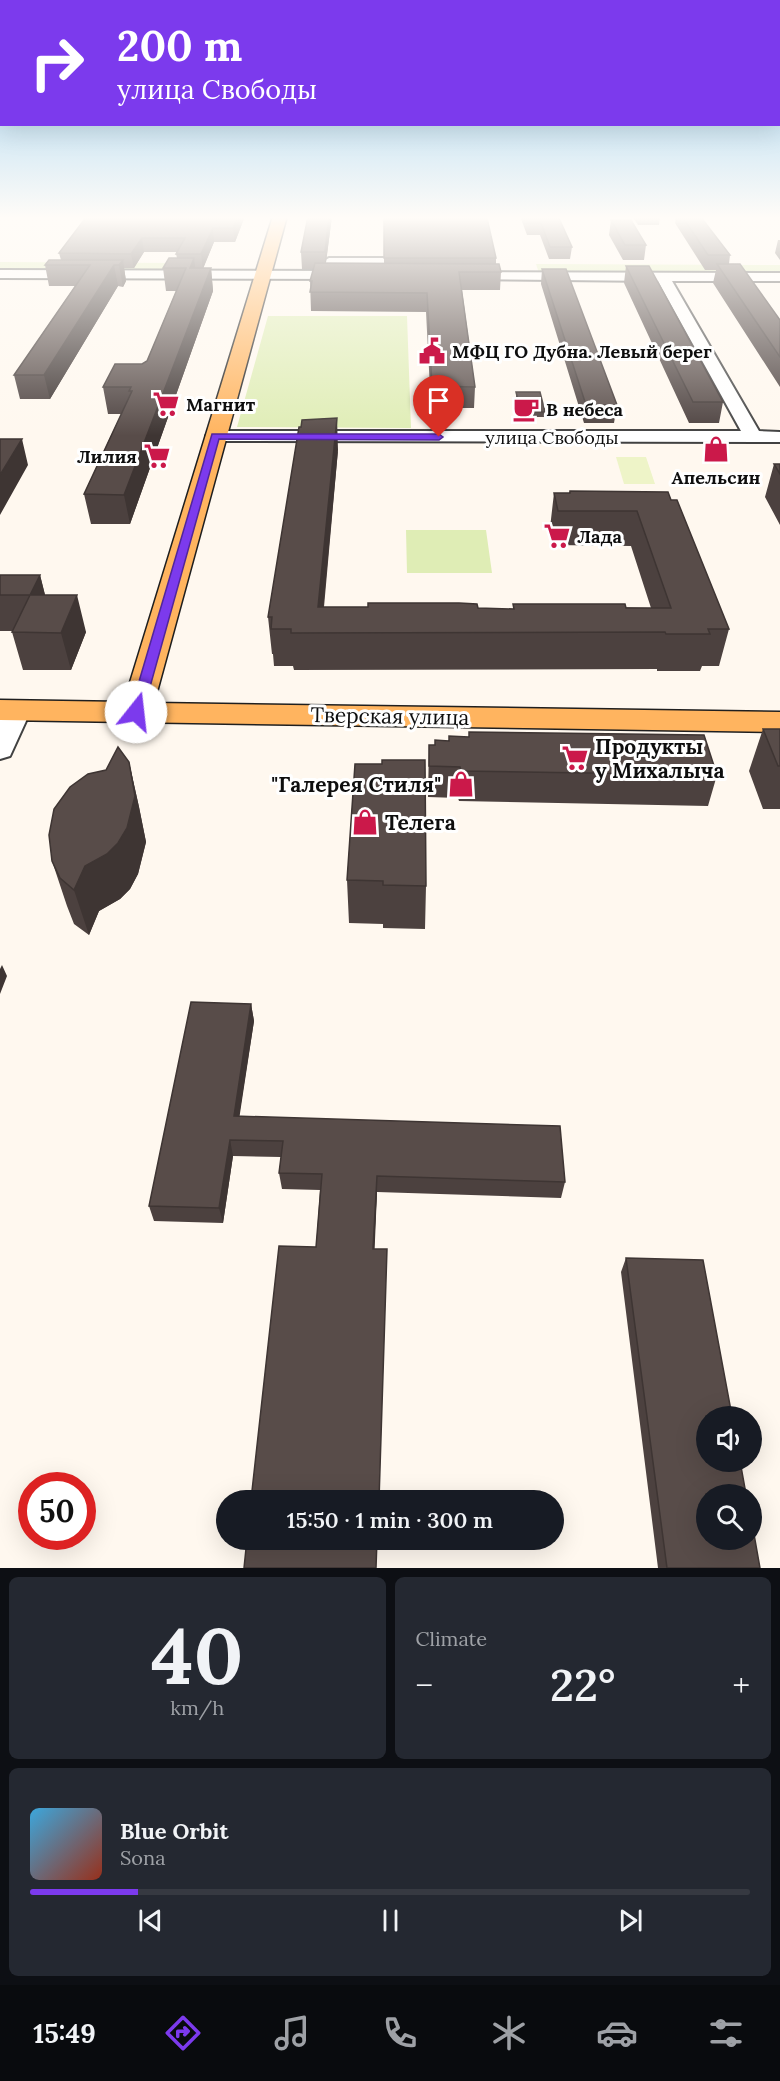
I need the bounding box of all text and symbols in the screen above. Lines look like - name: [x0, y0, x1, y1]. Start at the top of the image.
- text: 200 m: [117, 19, 243, 73]
- icon: right: [18, 24, 96, 102]
- text: улица Свободы: [117, 72, 317, 106]
- public building icon: МФЦ ГО Дубна. Левый берег: [417, 336, 447, 366]
- place label: МФЦ ГО Дубна. Левый берег: [452, 340, 712, 363]
- pin: [413, 375, 464, 437]
- icon: arrive: [422, 384, 455, 417]
- supermarket icon: Магнит: [151, 389, 181, 419]
- place label: Магнит: [186, 393, 256, 416]
- cafe icon: В небеса: [511, 394, 541, 424]
- place label: В небеса: [546, 398, 623, 421]
- street label: улица Свободы: [485, 426, 619, 449]
- shop icon: Апельсин: [701, 434, 731, 464]
- supermarket icon: Лилия: [142, 441, 172, 471]
- place label: Лилия: [77, 445, 137, 468]
- place label: Апельсин: [672, 466, 761, 489]
- supermarket icon: Лада: [542, 521, 572, 551]
- place label: Лада: [577, 525, 622, 548]
- position arrow: [104, 680, 168, 744]
- street label: Тверская улица: [310, 701, 470, 731]
- place label: Продукты у Михалыча: [595, 733, 725, 784]
- supermarket icon: Продукты у Михалыча: [560, 743, 590, 773]
- shop icon: "Галерея Стиля": [446, 769, 476, 799]
- place label: "Галерея Стиля": [271, 771, 441, 798]
- shop icon: Телега: [350, 807, 380, 837]
- place label: Телега: [385, 809, 456, 836]
- map controls: [696, 1406, 762, 1550]
- button: sound: [696, 1406, 762, 1472]
- speed limit sign: 50: [18, 1472, 96, 1550]
- button: search: [696, 1484, 762, 1550]
- text: 15:50 · 1 min · 300 m: [287, 1506, 493, 1534]
- text: 40: [151, 1606, 243, 1705]
- text: Climate: [416, 1626, 487, 1651]
- text: 22°: [550, 1656, 616, 1713]
- text: −: [416, 1664, 433, 1706]
- text: +: [733, 1664, 750, 1706]
- text: km/h: [170, 1695, 224, 1720]
- text: Blue Orbit: [120, 1817, 228, 1845]
- text: Sona: [120, 1845, 166, 1870]
- icon: previous: [134, 1904, 167, 1937]
- icon: pause: [374, 1904, 407, 1937]
- icon: next: [614, 1904, 647, 1937]
- icon: directions: [162, 2012, 204, 2054]
- icon: music: [271, 2012, 313, 2054]
- icon: phone: [379, 2012, 421, 2054]
- icon: climate: [488, 2012, 530, 2054]
- icon: car: [596, 2012, 638, 2054]
- icon: filters: [705, 2012, 747, 2054]
- text: 15:49: [33, 2016, 96, 2050]

